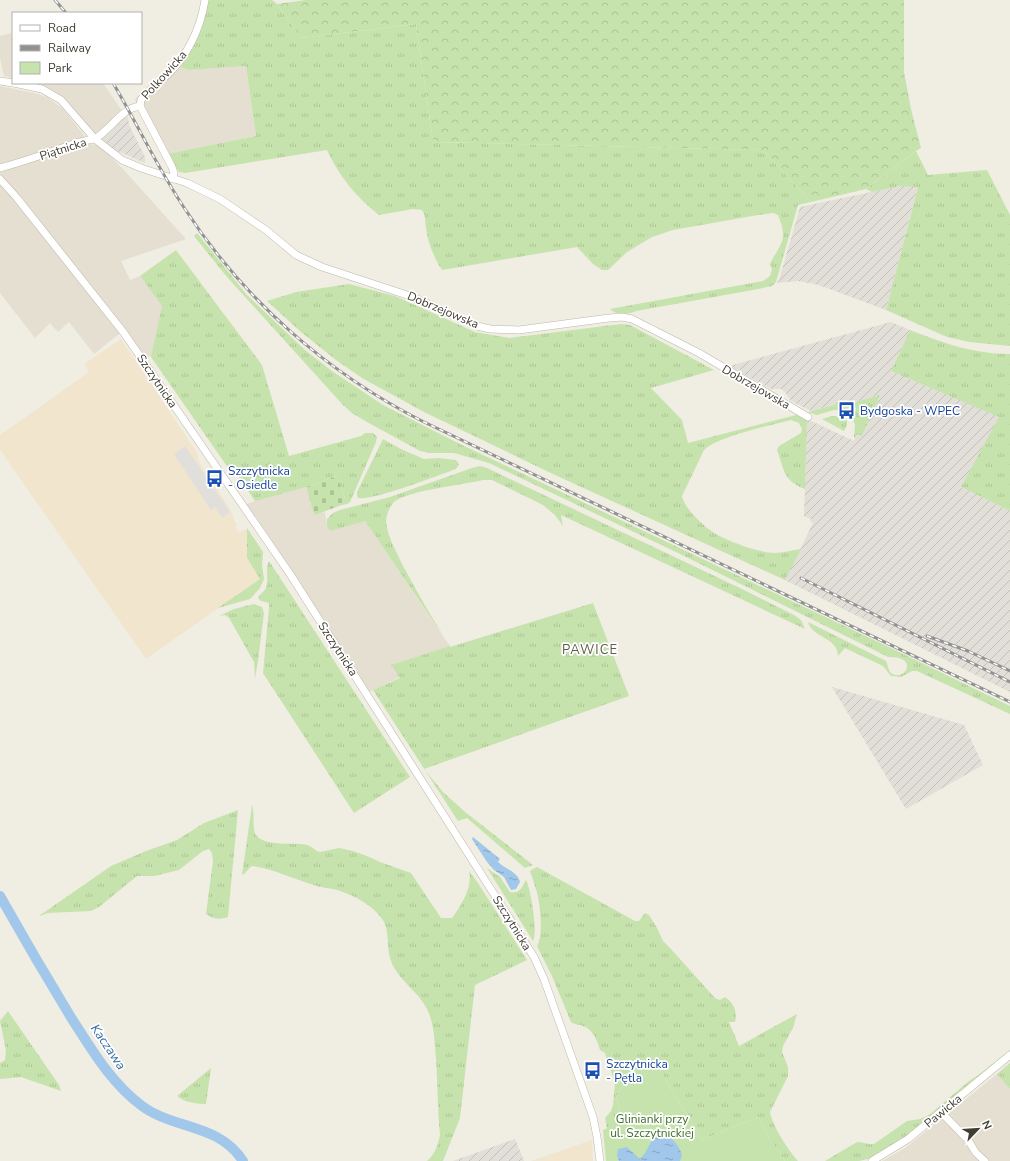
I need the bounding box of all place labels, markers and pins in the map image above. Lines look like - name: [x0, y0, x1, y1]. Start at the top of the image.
- bus stop icon: Bydgoska - WPEC: [837, 401, 857, 421]
- place label: Bydgoska - WPEC: [860, 403, 960, 419]
- place label: Szczytnicka - Osiedle: [228, 463, 290, 493]
- bus stop icon: Szczytnicka - Osiedle: [205, 468, 225, 488]
- place label: Szczytnicka - Pętla: [606, 1056, 668, 1086]
- bus stop icon: Szczytnicka - Pętla: [583, 1061, 603, 1081]

